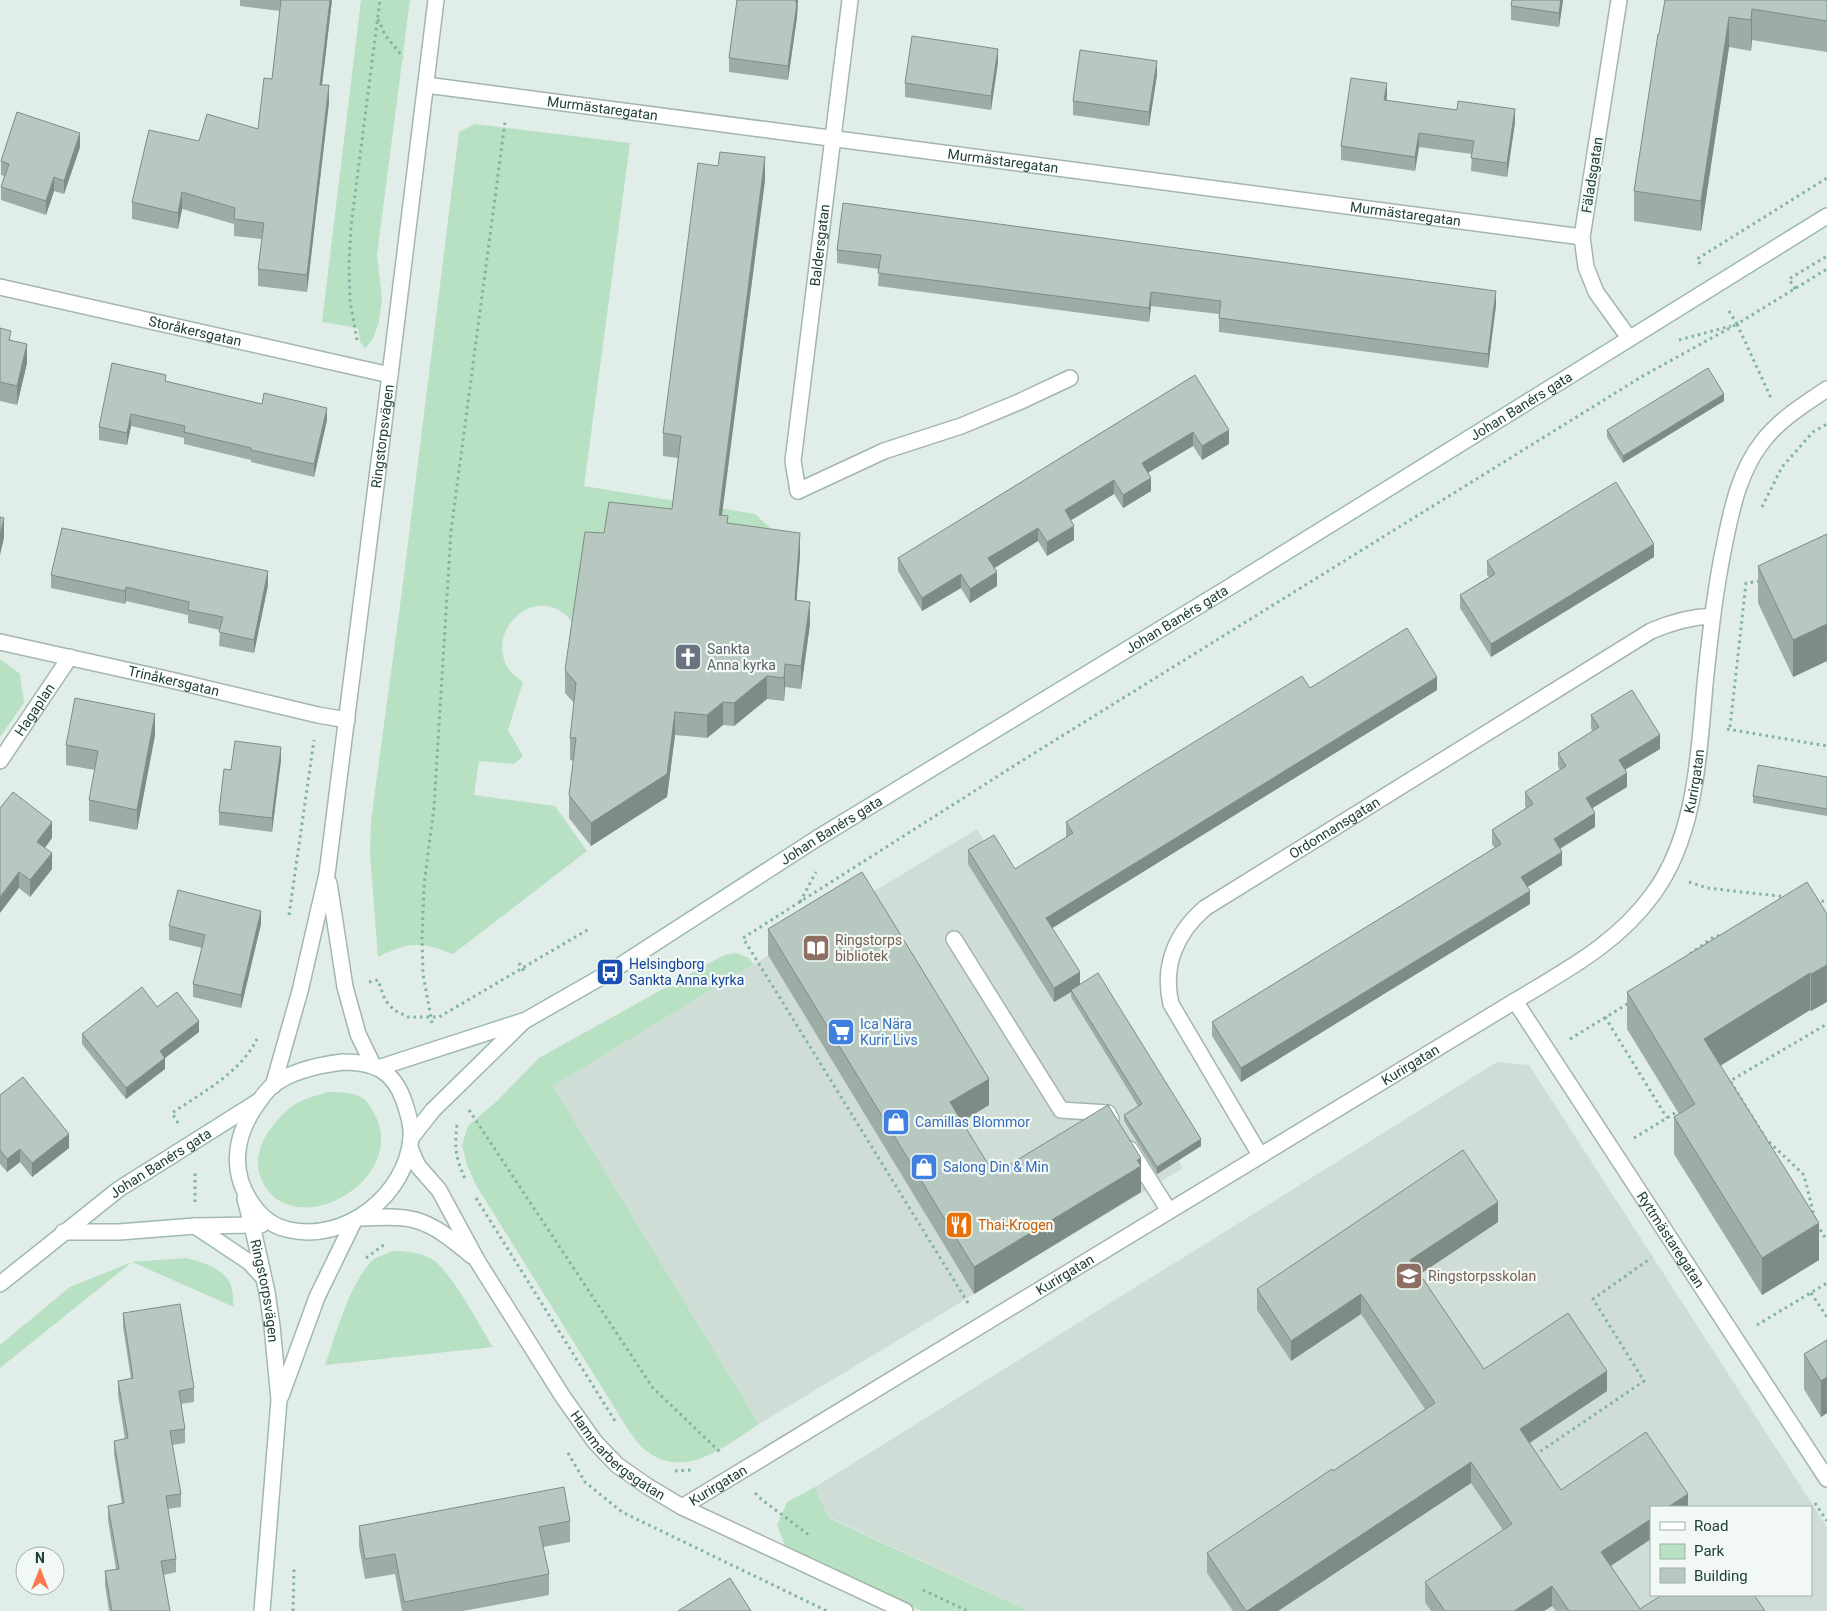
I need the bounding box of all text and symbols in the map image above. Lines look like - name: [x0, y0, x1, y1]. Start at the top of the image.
- street label: Murmästaregatan: [546, 93, 659, 123]
- street label: Fäladsgatan: [1578, 136, 1606, 214]
- street label: Murmästaregatan: [947, 146, 1059, 176]
- street label: Murmästaregatan: [1349, 199, 1462, 229]
- street label: Baldersgatan: [807, 203, 833, 287]
- street label: Storåkersgatan: [147, 313, 243, 349]
- street label: Johan Banérs gata: [1467, 368, 1575, 444]
- street label: Ringstorpsvägen: [368, 383, 397, 489]
- street label: Johan Banérs gata: [1123, 582, 1231, 656]
- place label: Sankta Anna kyrka: [707, 641, 776, 673]
- church icon: Sankta Anna kyrka: [673, 642, 703, 672]
- street label: Trinåkersgatan: [127, 663, 221, 699]
- street label: Hagaplan: [11, 680, 58, 739]
- street label: Kurirgatan: [1681, 748, 1707, 815]
- street label: Johan Banérs gata: [777, 793, 885, 868]
- street label: Ordonnansgatan: [1286, 794, 1383, 862]
- place label: Ringstorps bibliotek: [835, 932, 902, 964]
- library icon: Ringstorps bibliotek: [801, 933, 831, 963]
- place label: Helsingborg Sankta Anna kyrka: [629, 956, 744, 988]
- bus stop icon: Helsingborg Sankta Anna kyrka: [595, 957, 625, 987]
- place label: Ica Nära Kurir Livs: [860, 1016, 918, 1048]
- supermarket icon: Ica Nära Kurir Livs: [826, 1017, 856, 1047]
- street label: Kurirgatan: [1378, 1041, 1442, 1088]
- shop icon: Camillas Blommor: [881, 1107, 911, 1137]
- place label: Camillas Blommor: [915, 1114, 1030, 1130]
- street label: Johan Banérs gata: [106, 1125, 214, 1201]
- shop icon: Salong Din & Min: [909, 1152, 939, 1182]
- place label: Salong Din & Min: [943, 1159, 1049, 1175]
- street label: Ryttmästaregatan: [1634, 1189, 1708, 1291]
- restaurant icon: Thai-Krogen: [944, 1210, 974, 1240]
- place label: Thai-Krogen: [978, 1217, 1053, 1233]
- street label: Ringstorpsvägen: [247, 1238, 282, 1343]
- street label: Kurirgatan: [1033, 1251, 1097, 1298]
- school or university icon: Ringstorpsskolan: [1394, 1261, 1424, 1291]
- place label: Ringstorpsskolan: [1428, 1268, 1536, 1284]
- street label: Hammarbergsgatan: [567, 1407, 668, 1503]
- street label: Kurirgatan: [686, 1462, 750, 1509]
- legend: [1650, 1506, 1812, 1596]
- text: Road: [1694, 1517, 1728, 1535]
- text: Park: [1694, 1542, 1725, 1560]
- north arrow: [15, 1546, 65, 1596]
- text: N: [35, 1550, 45, 1566]
- text: Building: [1694, 1567, 1748, 1585]

